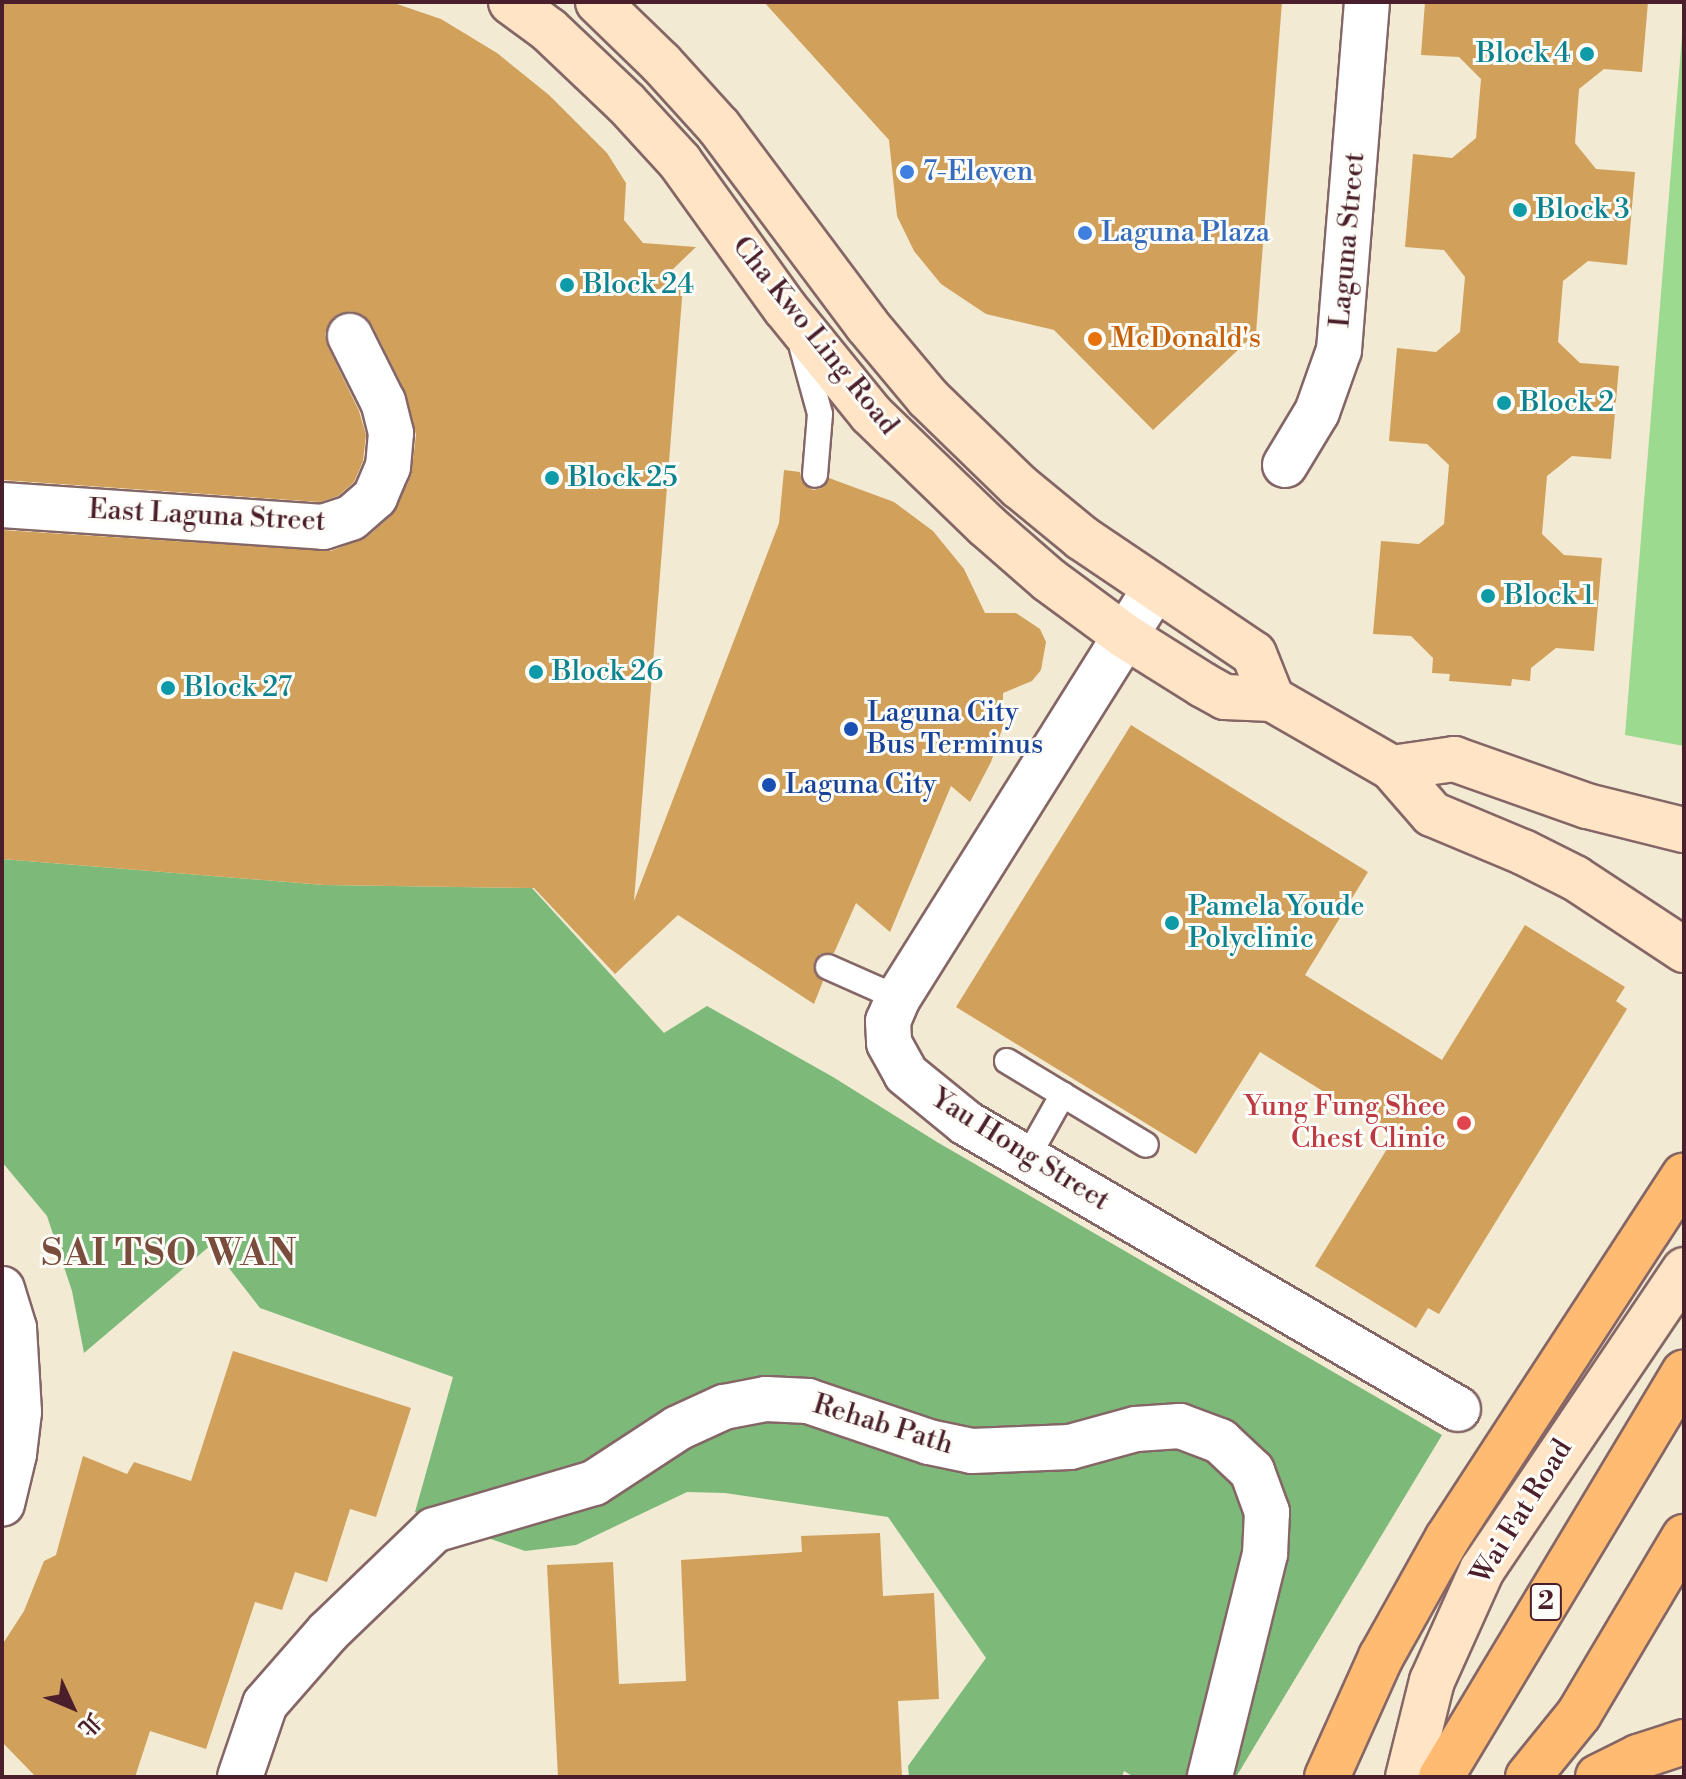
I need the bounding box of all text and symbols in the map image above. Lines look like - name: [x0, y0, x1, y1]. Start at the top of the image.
- place label: Block 4: [1476, 37, 1571, 71]
- marker: Block 4: [1578, 45, 1596, 63]
- street label: Laguna Street: [1324, 151, 1372, 329]
- place label: 7-Eleven: [923, 155, 1033, 189]
- marker: 7-Eleven: [898, 163, 916, 181]
- place label: Block 3: [1536, 193, 1630, 227]
- marker: Block 3: [1511, 201, 1529, 219]
- place label: Laguna Plaza: [1101, 216, 1270, 250]
- marker: Laguna Plaza: [1076, 224, 1094, 242]
- street label: Cha Kwo Ling Road: [725, 230, 905, 442]
- place label: Block 24: [583, 268, 694, 302]
- marker: Block 24: [558, 276, 576, 294]
- place label: McDonald's: [1111, 322, 1261, 356]
- marker: McDonald's: [1086, 330, 1104, 348]
- place label: Block 2: [1520, 386, 1614, 420]
- marker: Block 2: [1495, 394, 1513, 412]
- place label: Block 25: [568, 461, 678, 495]
- marker: Block 25: [543, 469, 561, 487]
- street label: East Laguna Street: [88, 493, 326, 539]
- place label: Block 1: [1504, 579, 1594, 613]
- marker: Block 1: [1479, 587, 1497, 605]
- place label: Block 26: [552, 655, 663, 689]
- marker: Block 26: [527, 663, 545, 681]
- place label: Block 27: [184, 671, 292, 705]
- marker: Block 27: [159, 679, 177, 697]
- place label: Laguna City Bus Terminus: [867, 696, 1043, 762]
- marker: Laguna City Bus Terminus: [842, 720, 860, 738]
- place label: Laguna City: [785, 768, 936, 802]
- marker: Laguna City: [760, 776, 778, 794]
- place label: Pamela Youde Polyclinic: [1188, 890, 1365, 956]
- marker: Pamela Youde Polyclinic: [1163, 914, 1181, 932]
- street label: Yau Hong Street: [925, 1082, 1115, 1218]
- place label: Yung Fung Shee Chest Clinic: [1244, 1090, 1446, 1156]
- marker: Yung Fung Shee Chest Clinic: [1453, 1112, 1475, 1134]
- district label: SAI TSO WAN: [41, 1233, 299, 1277]
- street label: Rehab Path: [809, 1388, 957, 1462]
- street label: Wai Fat Road: [1464, 1433, 1580, 1591]
- road number: 2: [1528, 1580, 1564, 1624]
- north arrow: [32, 1667, 112, 1747]
- text: 北: [72, 1707, 107, 1741]

